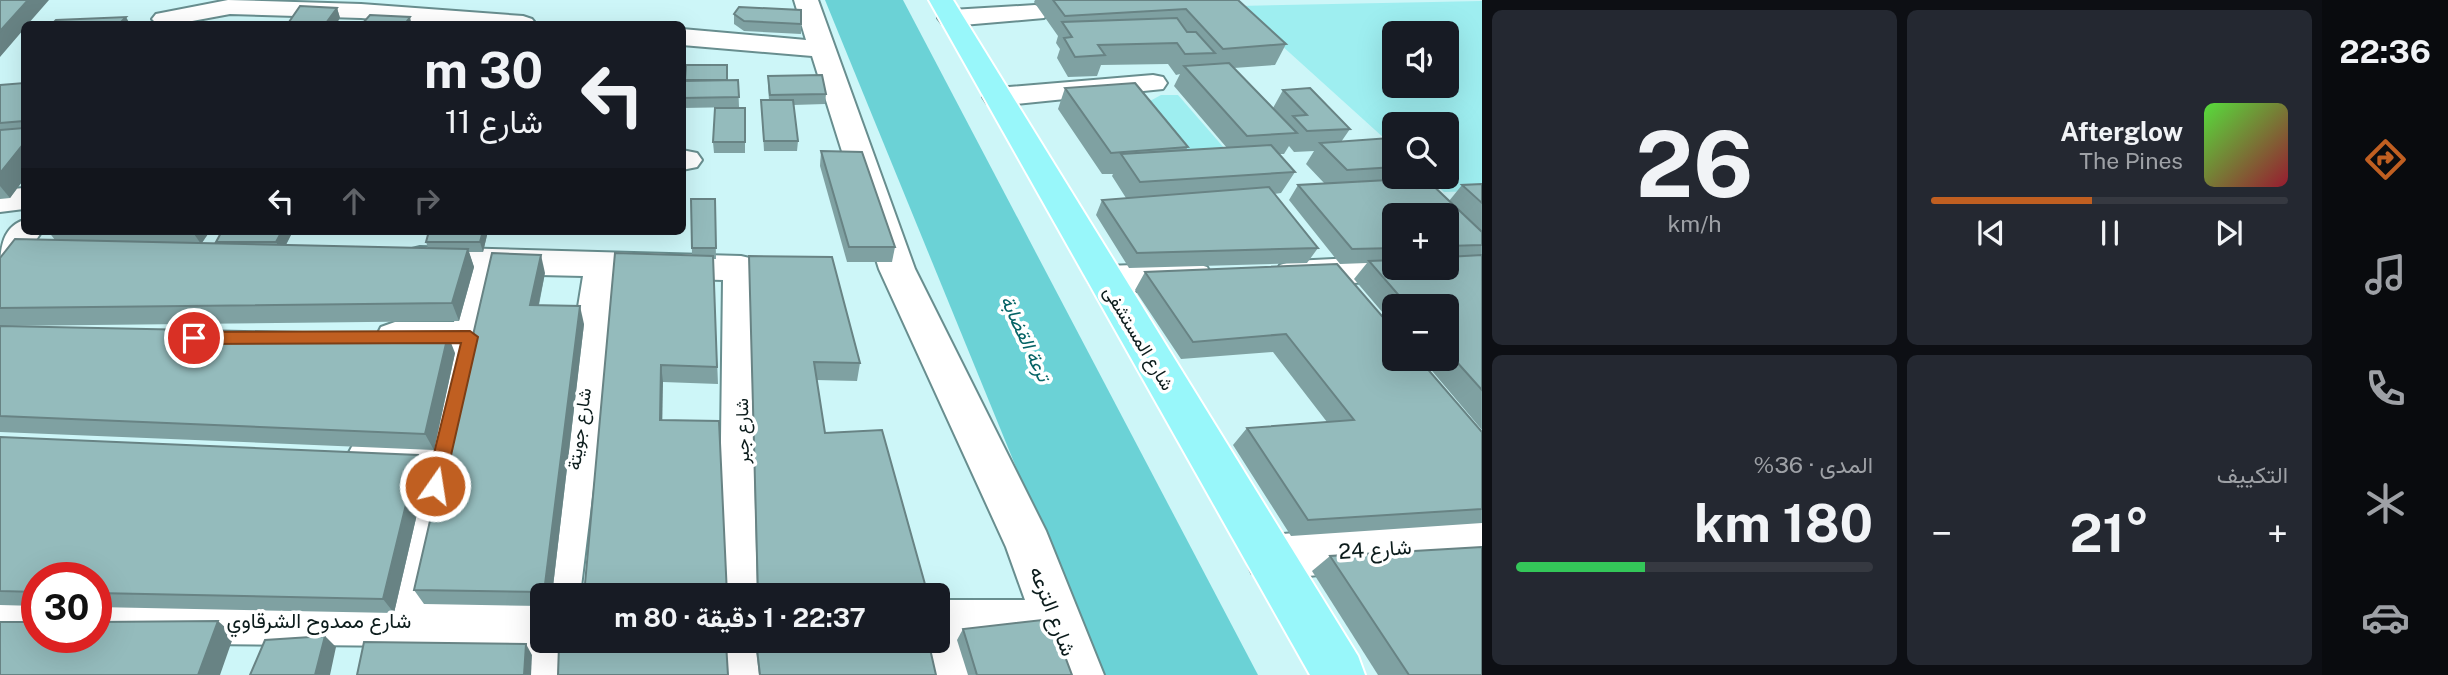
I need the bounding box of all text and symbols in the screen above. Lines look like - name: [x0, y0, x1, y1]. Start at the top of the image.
- map controls: [1382, 21, 1459, 371]
- button: sound: [1382, 21, 1459, 98]
- text: 22:36: [2339, 33, 2431, 70]
- text: 30 m: [424, 41, 543, 99]
- icon: left: [567, 49, 658, 140]
- text: شارع 11: [445, 103, 543, 140]
- text: 26: [1636, 111, 1753, 217]
- button: search: [1382, 112, 1459, 189]
- text: Afterglow: [2060, 116, 2183, 147]
- icon: directions: [2361, 135, 2410, 184]
- text: The Pines: [2079, 147, 2183, 174]
- icon: left: [262, 182, 300, 220]
- icon: ahead: [335, 182, 373, 220]
- icon: right: [408, 182, 446, 220]
- button: +: [1382, 203, 1459, 280]
- text: km/h: [1667, 210, 1722, 237]
- icon: previous: [1972, 214, 2010, 252]
- icon: pause: [2091, 214, 2129, 252]
- icon: next: [2210, 214, 2248, 252]
- icon: music: [2361, 250, 2410, 299]
- street label: شارع المستشفى: [1098, 282, 1178, 395]
- water label: ترعة القضابة: [996, 292, 1056, 387]
- button: −: [1382, 294, 1459, 371]
- pin: [164, 308, 224, 368]
- icon: arrive: [175, 319, 213, 357]
- icon: phone: [2361, 364, 2410, 413]
- street label: شارع جويتة: [563, 387, 597, 472]
- street label: شارع جبر: [731, 398, 755, 465]
- position arrow: [398, 449, 472, 523]
- text: المدى · 36%: [1754, 451, 1873, 478]
- text: التكييف: [2217, 461, 2288, 488]
- icon: climate: [2361, 479, 2410, 528]
- text: 180 km: [1694, 493, 1873, 554]
- text: 21°: [2070, 503, 2149, 564]
- text: −: [1931, 511, 1952, 556]
- text: +: [2267, 511, 2288, 556]
- street label: شارع 24: [1338, 534, 1412, 566]
- speed limit sign: 30: [21, 562, 112, 653]
- street label: شارع الترعه: [1023, 563, 1082, 660]
- icon: car: [2361, 593, 2410, 642]
- text: 22:37 · 1 دقيقة · 80 m: [614, 602, 866, 633]
- street label: شارع ممدوح الشرقاوي: [227, 608, 411, 638]

